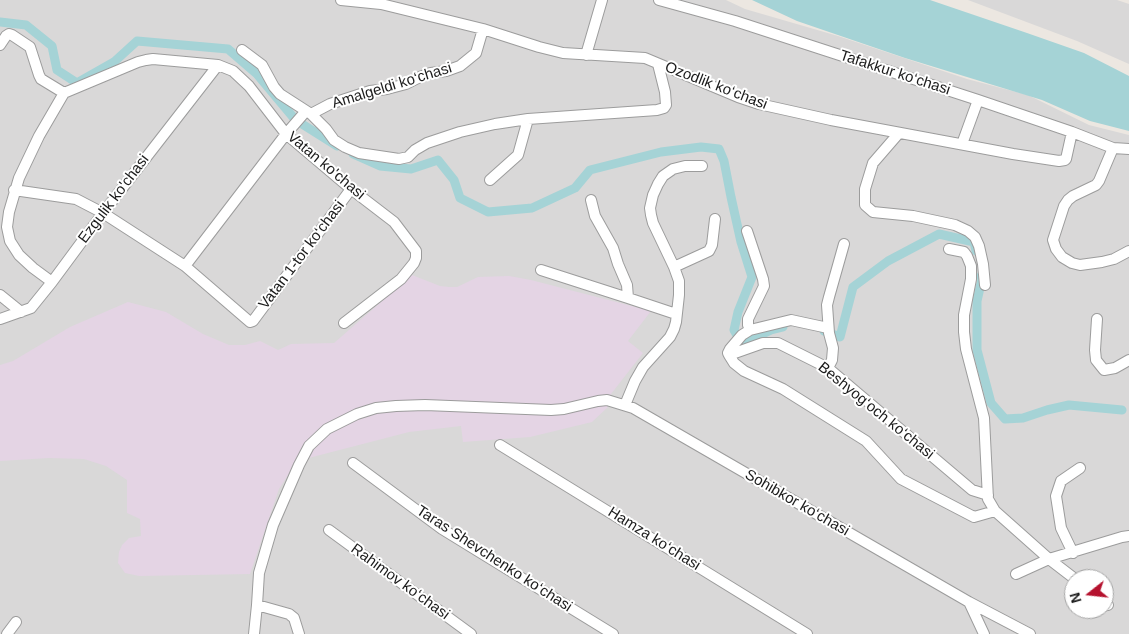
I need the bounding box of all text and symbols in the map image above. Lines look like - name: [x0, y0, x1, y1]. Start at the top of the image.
- street label: Tafakkur ko‘chasi: [838, 47, 952, 99]
- street label: Ozodlik ko‘chasi: [662, 58, 770, 114]
- street label: Amalgeldi ko‘chasi: [330, 59, 454, 113]
- street label: Vatan ko'chasi: [283, 128, 369, 204]
- street label: Ezgulik ko'chasi: [75, 151, 153, 247]
- street label: Vatan 1-tor ko‘chasi: [255, 197, 349, 313]
- street label: Beshyog‘och ko‘chasi: [814, 359, 938, 463]
- street label: Sohibkor ko‘chasi: [742, 466, 852, 540]
- street label: Taras Shevchenko ko‘chasi: [413, 502, 575, 616]
- street label: Hamza ko‘chasi: [604, 503, 704, 575]
- street label: Rahimov ko‘chasi: [347, 540, 453, 624]
- north arrow: [1064, 569, 1114, 619]
- text: N: [1066, 591, 1085, 605]

